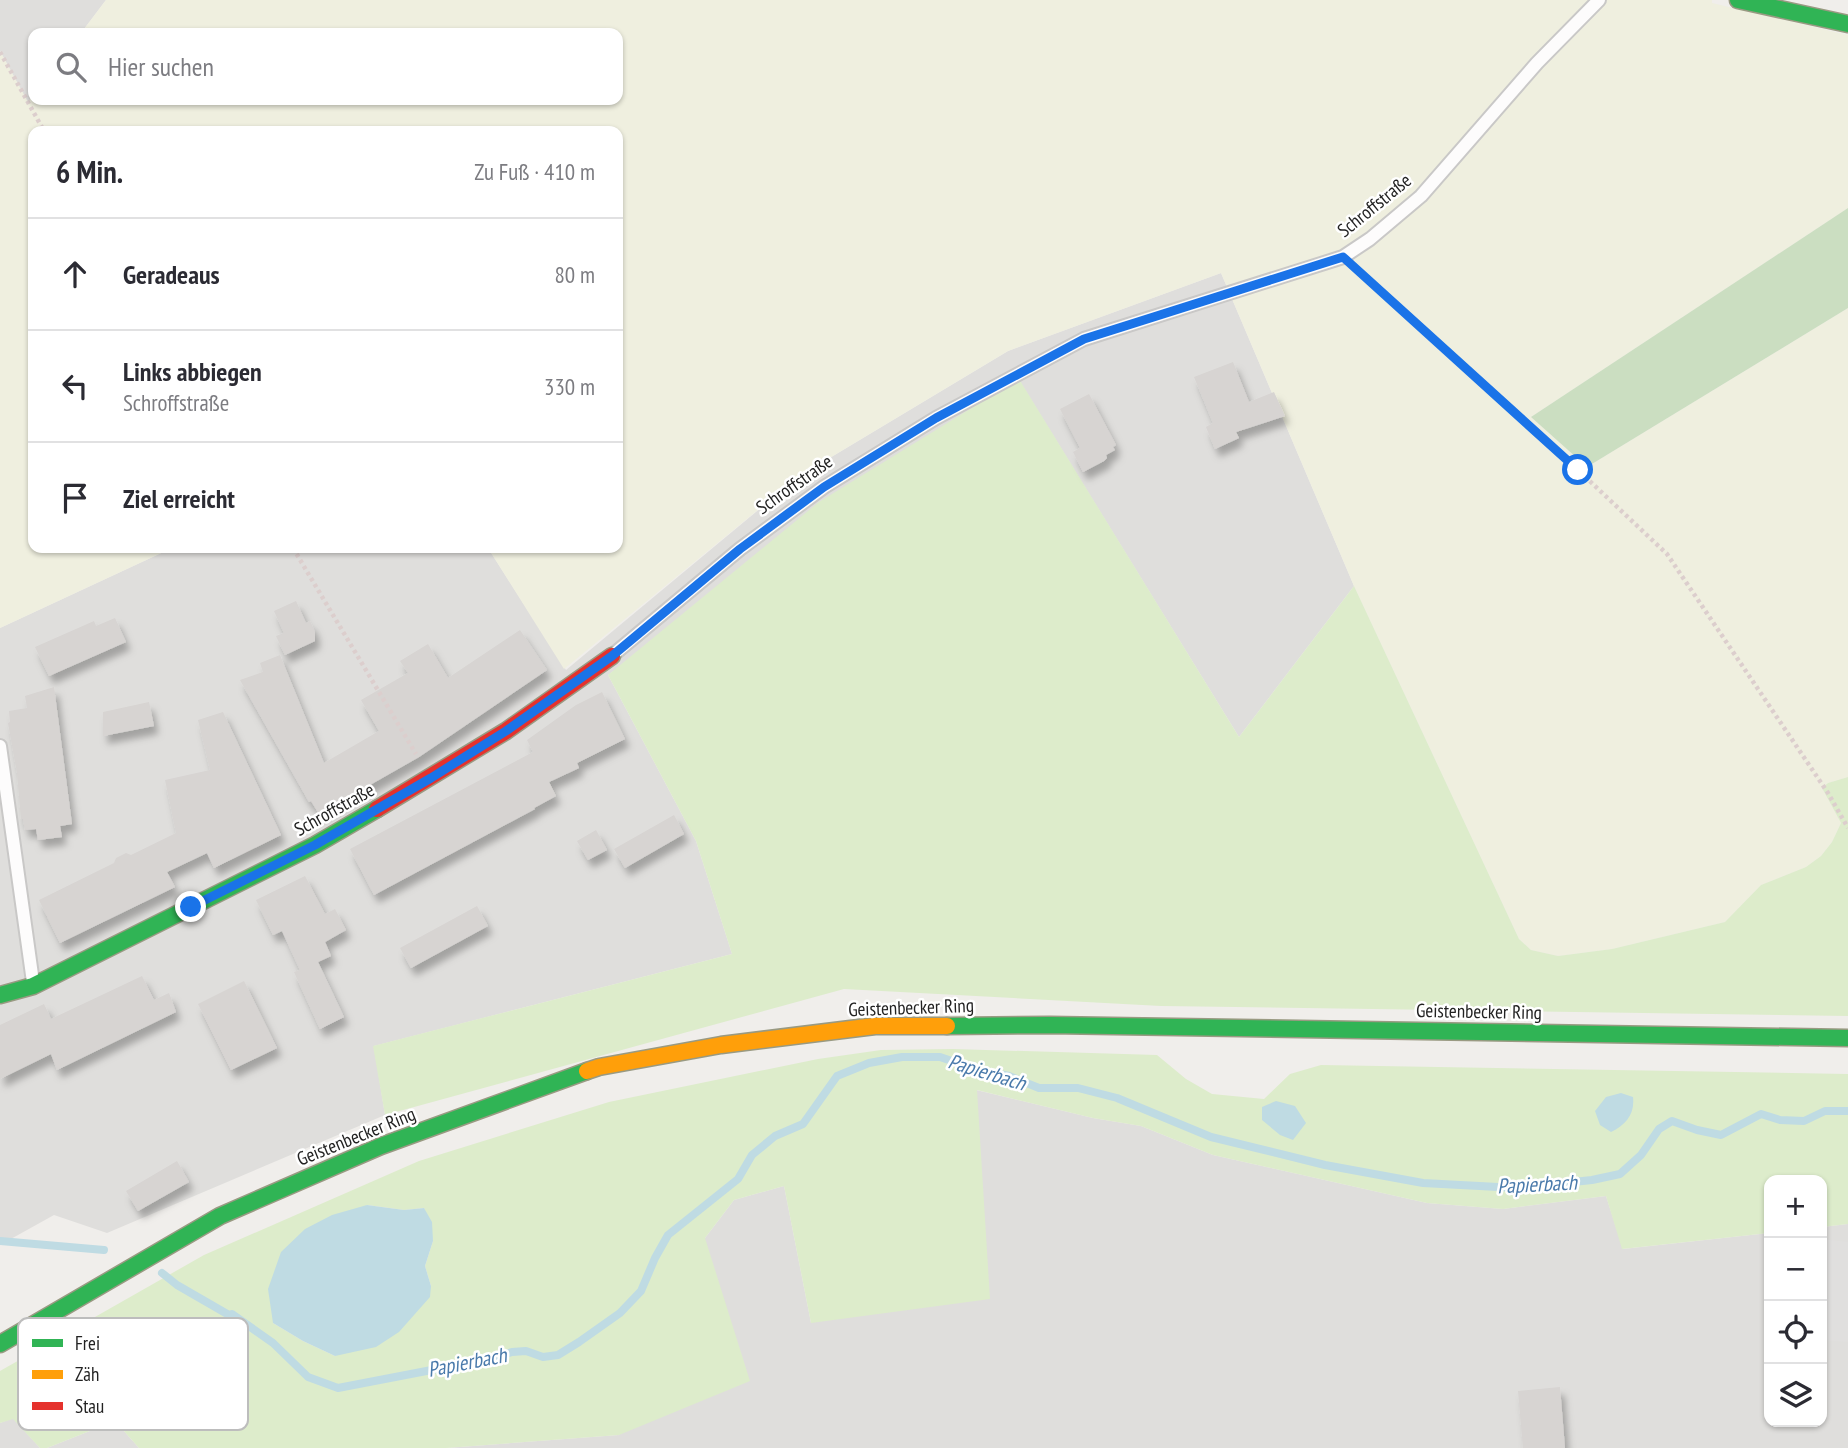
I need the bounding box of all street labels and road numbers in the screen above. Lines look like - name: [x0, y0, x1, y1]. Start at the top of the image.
- street label: Schroffstraße: [1332, 168, 1416, 242]
- street label: Schroffstraße: [751, 449, 837, 519]
- street label: Schroffstraße: [290, 777, 378, 841]
- street label: Geistenbecker Ring: [848, 993, 974, 1021]
- street label: Geistenbecker Ring: [1416, 998, 1542, 1024]
- street label: Geistenbecker Ring: [293, 1101, 419, 1171]

